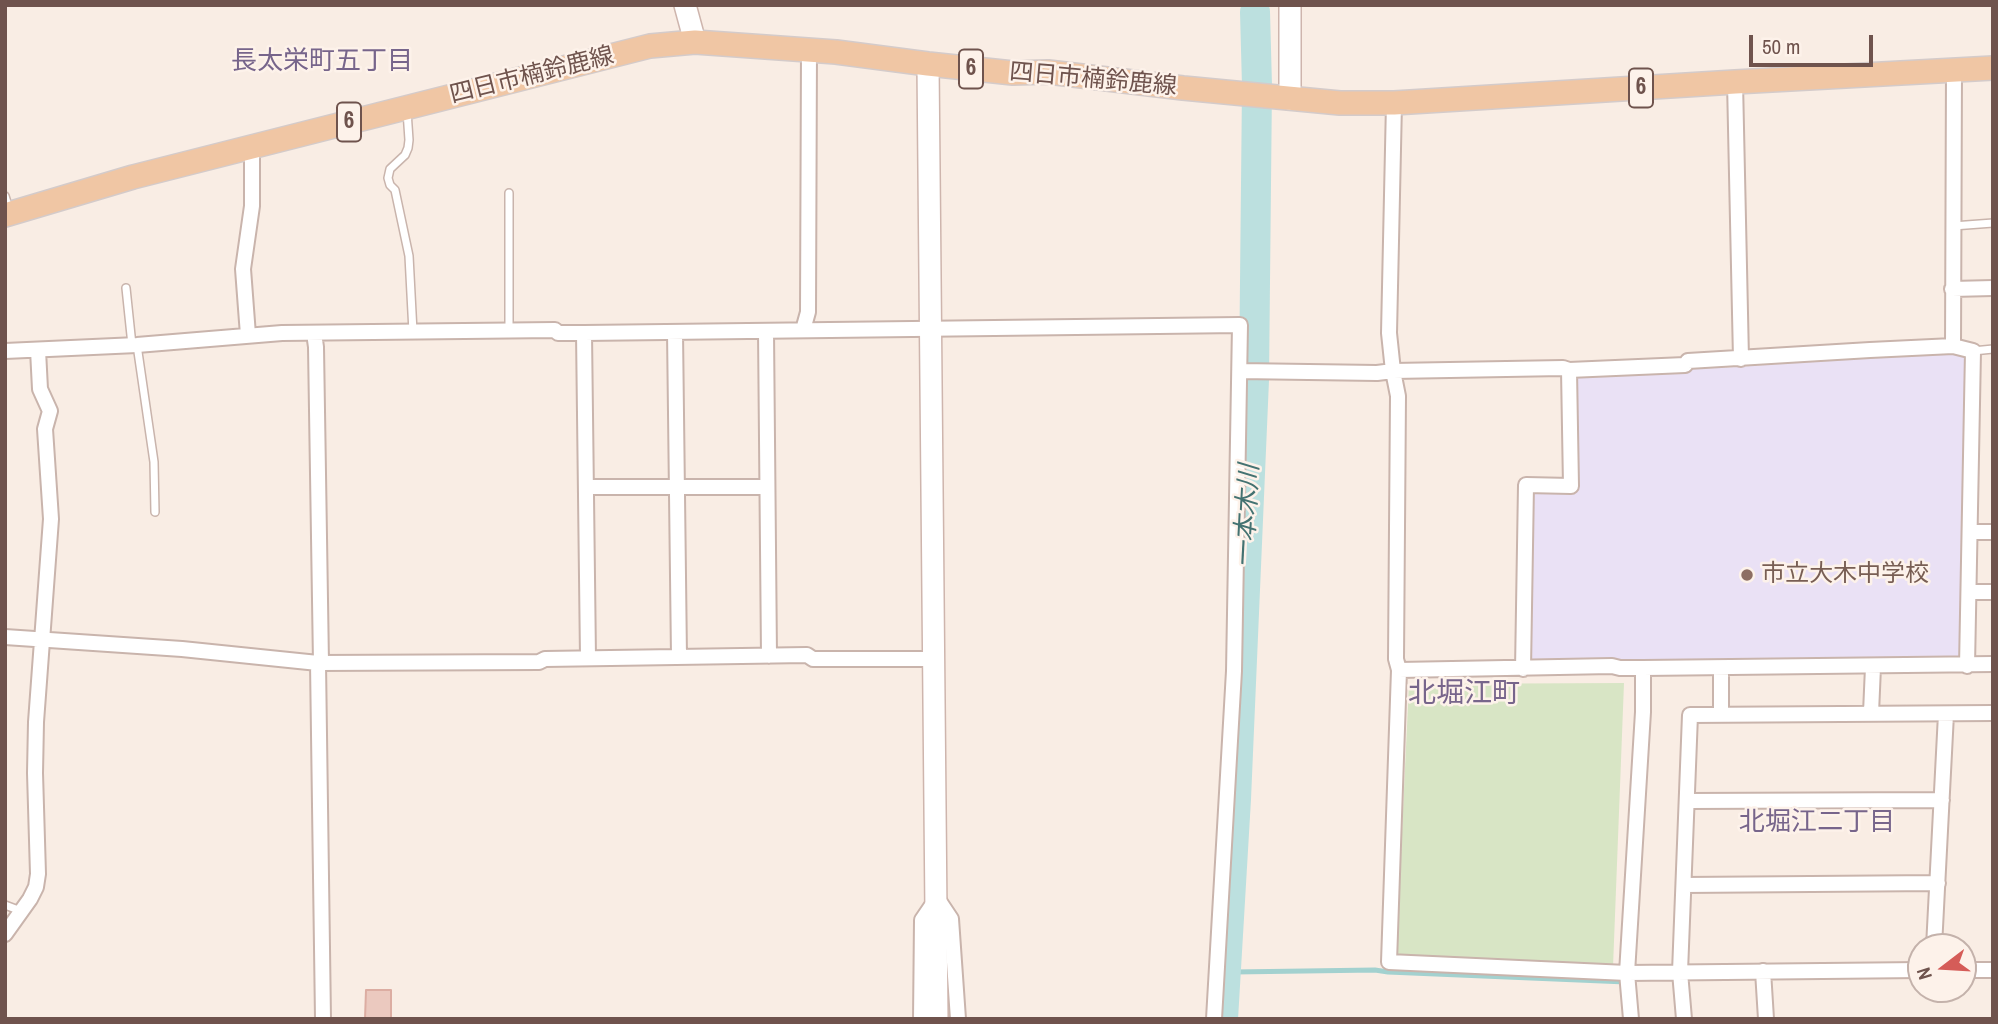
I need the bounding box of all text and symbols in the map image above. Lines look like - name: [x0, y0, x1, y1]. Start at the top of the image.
- scale bar: [1753, 21, 1877, 65]
- text: 50 m: [1762, 32, 1800, 61]
- street label: 四日市楠鈴鹿線: [447, 42, 617, 110]
- district label: 長太栄町五丁目: [231, 46, 413, 78]
- road number: 6: [959, 50, 983, 88]
- street label: 四日市楠鈴鹿線: [1008, 58, 1178, 102]
- road number: 6: [1629, 68, 1653, 108]
- road number: 6: [337, 102, 361, 141]
- water label: 一本木川: [1230, 463, 1266, 569]
- place label: 市立大木中学校: [1761, 561, 1929, 589]
- marker: 市立大木中学校: [1739, 567, 1755, 583]
- district label: 北堀江町: [1408, 677, 1520, 711]
- district label: 北堀江二丁目: [1739, 807, 1895, 839]
- north arrow: [1907, 933, 1977, 1003]
- text: N: [1910, 964, 1938, 983]

